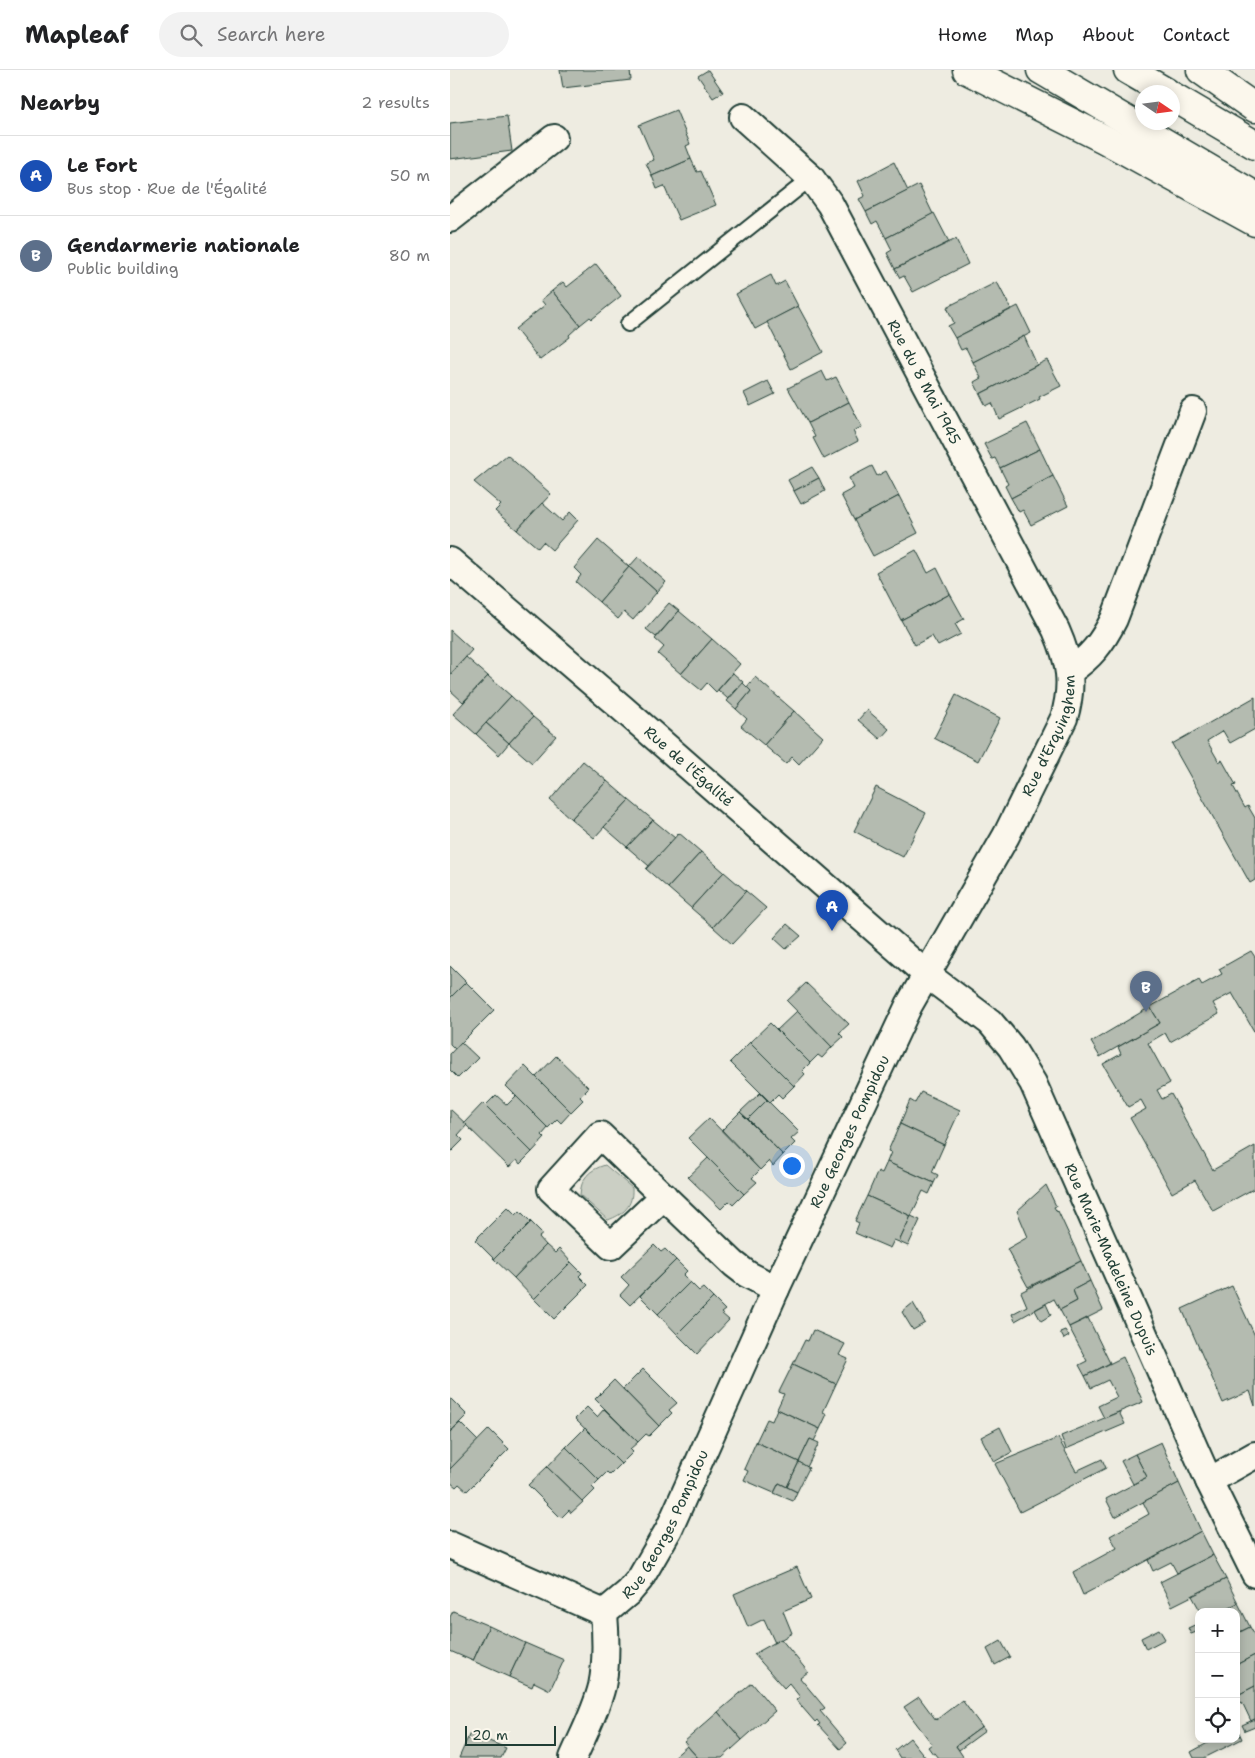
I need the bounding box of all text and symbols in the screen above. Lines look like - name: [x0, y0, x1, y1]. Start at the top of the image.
- search box: [159, 12, 509, 57]
- text: Mapleaf: [25, 19, 129, 51]
- icon: search: [177, 21, 205, 49]
- text: Search here: [217, 22, 325, 47]
- text: Home: [938, 23, 987, 47]
- text: Map: [1015, 23, 1054, 47]
- text: About: [1082, 23, 1135, 47]
- text: Contact: [1163, 23, 1230, 47]
- north arrow: [1135, 85, 1180, 130]
- text: Nearby: [20, 89, 100, 117]
- text: 2 results: [361, 92, 430, 113]
- text: Le Fort: [67, 153, 137, 178]
- text: A: [30, 165, 42, 186]
- text: 50 m: [390, 165, 430, 186]
- text: Bus stop · Rue de l'Égalité: [67, 178, 267, 199]
- text: Gendarmerie nationale: [67, 233, 300, 258]
- text: B: [31, 245, 41, 266]
- text: 80 m: [389, 245, 430, 266]
- text: Public building: [67, 258, 179, 279]
- street label: Rue du 8 Mai 1945: [883, 316, 965, 448]
- street label: Rue d'Erquinghem: [1017, 675, 1080, 800]
- street label: Rue de l'Égalité: [640, 722, 738, 811]
- pin: A: [816, 890, 848, 931]
- pin: B: [1130, 971, 1162, 1012]
- street label: Rue Georges Pompidou: [805, 1052, 894, 1211]
- your location: [779, 1153, 805, 1179]
- street label: Rue Marie-Madeleine Dupuis: [1060, 1160, 1162, 1359]
- street label: Rue Georges Pompidou: [618, 1446, 713, 1604]
- map controls: [1195, 1608, 1240, 1743]
- button: +: [1195, 1608, 1240, 1653]
- button: −: [1195, 1653, 1240, 1698]
- button: locate: [1195, 1698, 1240, 1743]
- scale bar: [465, 1723, 556, 1746]
- text: 20 m: [472, 1726, 508, 1744]

